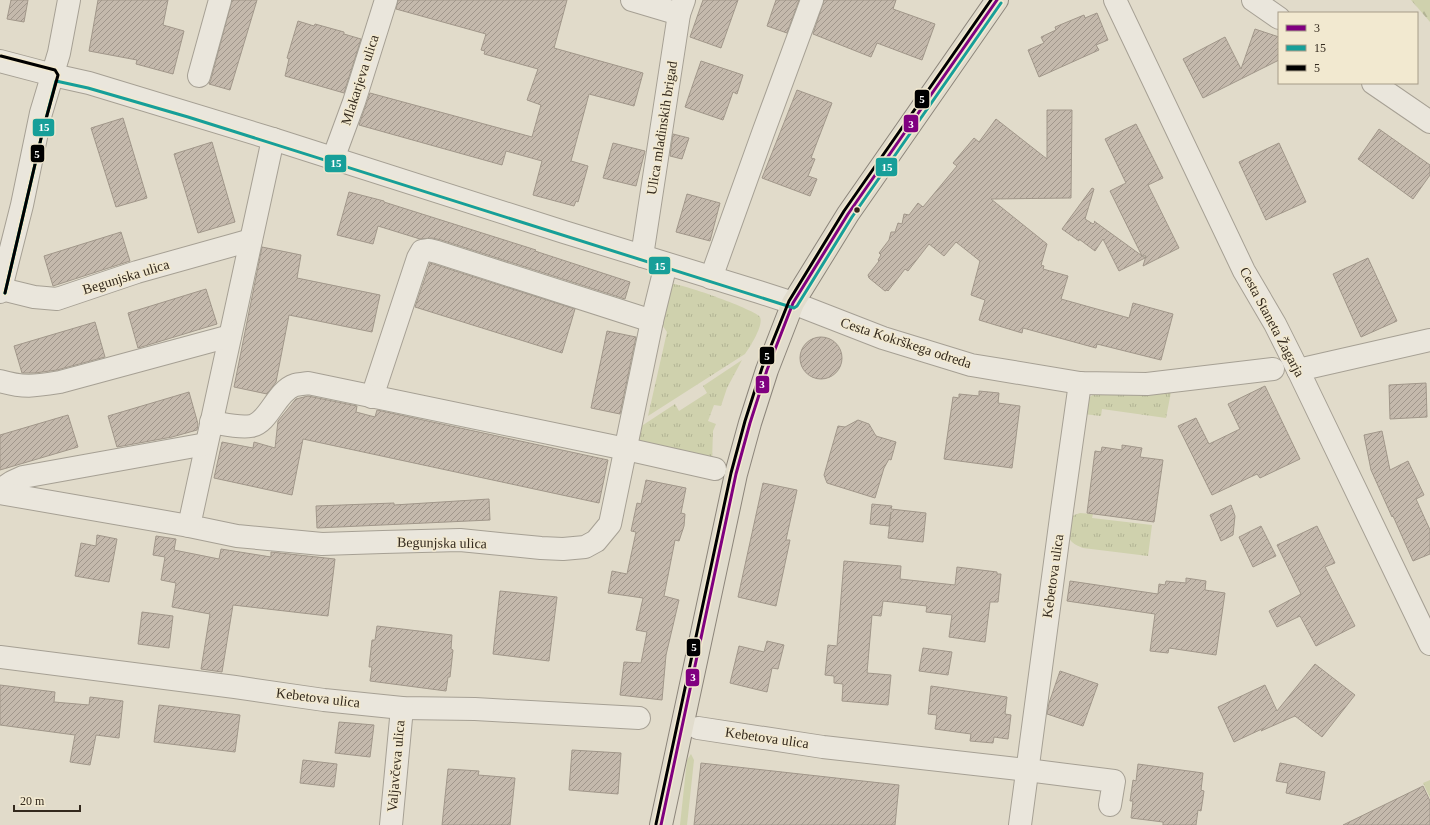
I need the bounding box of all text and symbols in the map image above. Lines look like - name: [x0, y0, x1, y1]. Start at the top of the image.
- legend: [1278, 12, 1418, 84]
- text: 3: [1314, 21, 1320, 35]
- street label: Mlakarjeva ulica: [338, 32, 382, 127]
- text: 15: [1314, 41, 1326, 55]
- street label: Ulica mladinskih brigad: [644, 60, 680, 196]
- text: 5: [1314, 61, 1320, 75]
- line badge: 5: [914, 89, 930, 109]
- text: 5: [919, 93, 925, 105]
- line badge: 3: [903, 114, 919, 133]
- line badge: 15: [32, 118, 55, 137]
- text: 3: [908, 118, 914, 130]
- text: 15: [39, 121, 50, 133]
- line badge: 5: [30, 144, 45, 163]
- text: 5: [34, 148, 40, 160]
- line badge: 15: [324, 154, 347, 173]
- text: 15: [331, 157, 342, 169]
- line badge: 15: [875, 157, 898, 177]
- text: 15: [882, 161, 893, 173]
- unlabelled marker: [852, 205, 862, 215]
- street label: Begunjska ulica: [81, 256, 172, 297]
- line badge: 15: [648, 256, 671, 275]
- text: 15: [655, 260, 666, 272]
- street label: Cesta Staneta Žagarja: [1237, 264, 1309, 380]
- street label: Cesta Kokrškega odreda: [839, 315, 974, 372]
- line badge: 5: [759, 346, 775, 365]
- text: 5: [764, 350, 770, 362]
- line badge: 3: [755, 375, 770, 394]
- text: 3: [759, 378, 765, 390]
- street label: Kebetova ulica: [1040, 532, 1066, 619]
- street label: Begunjska ulica: [397, 535, 488, 551]
- line badge: 5: [686, 638, 701, 657]
- text: 5: [691, 641, 697, 653]
- line badge: 3: [685, 668, 700, 687]
- text: 3: [690, 671, 696, 683]
- street label: Kebetova ulica: [275, 685, 362, 711]
- street label: Valjavčeva ulica: [385, 719, 408, 813]
- street label: Kebetova ulica: [724, 725, 811, 751]
- scale bar: [14, 787, 80, 813]
- text: 20 m: [20, 794, 45, 808]

